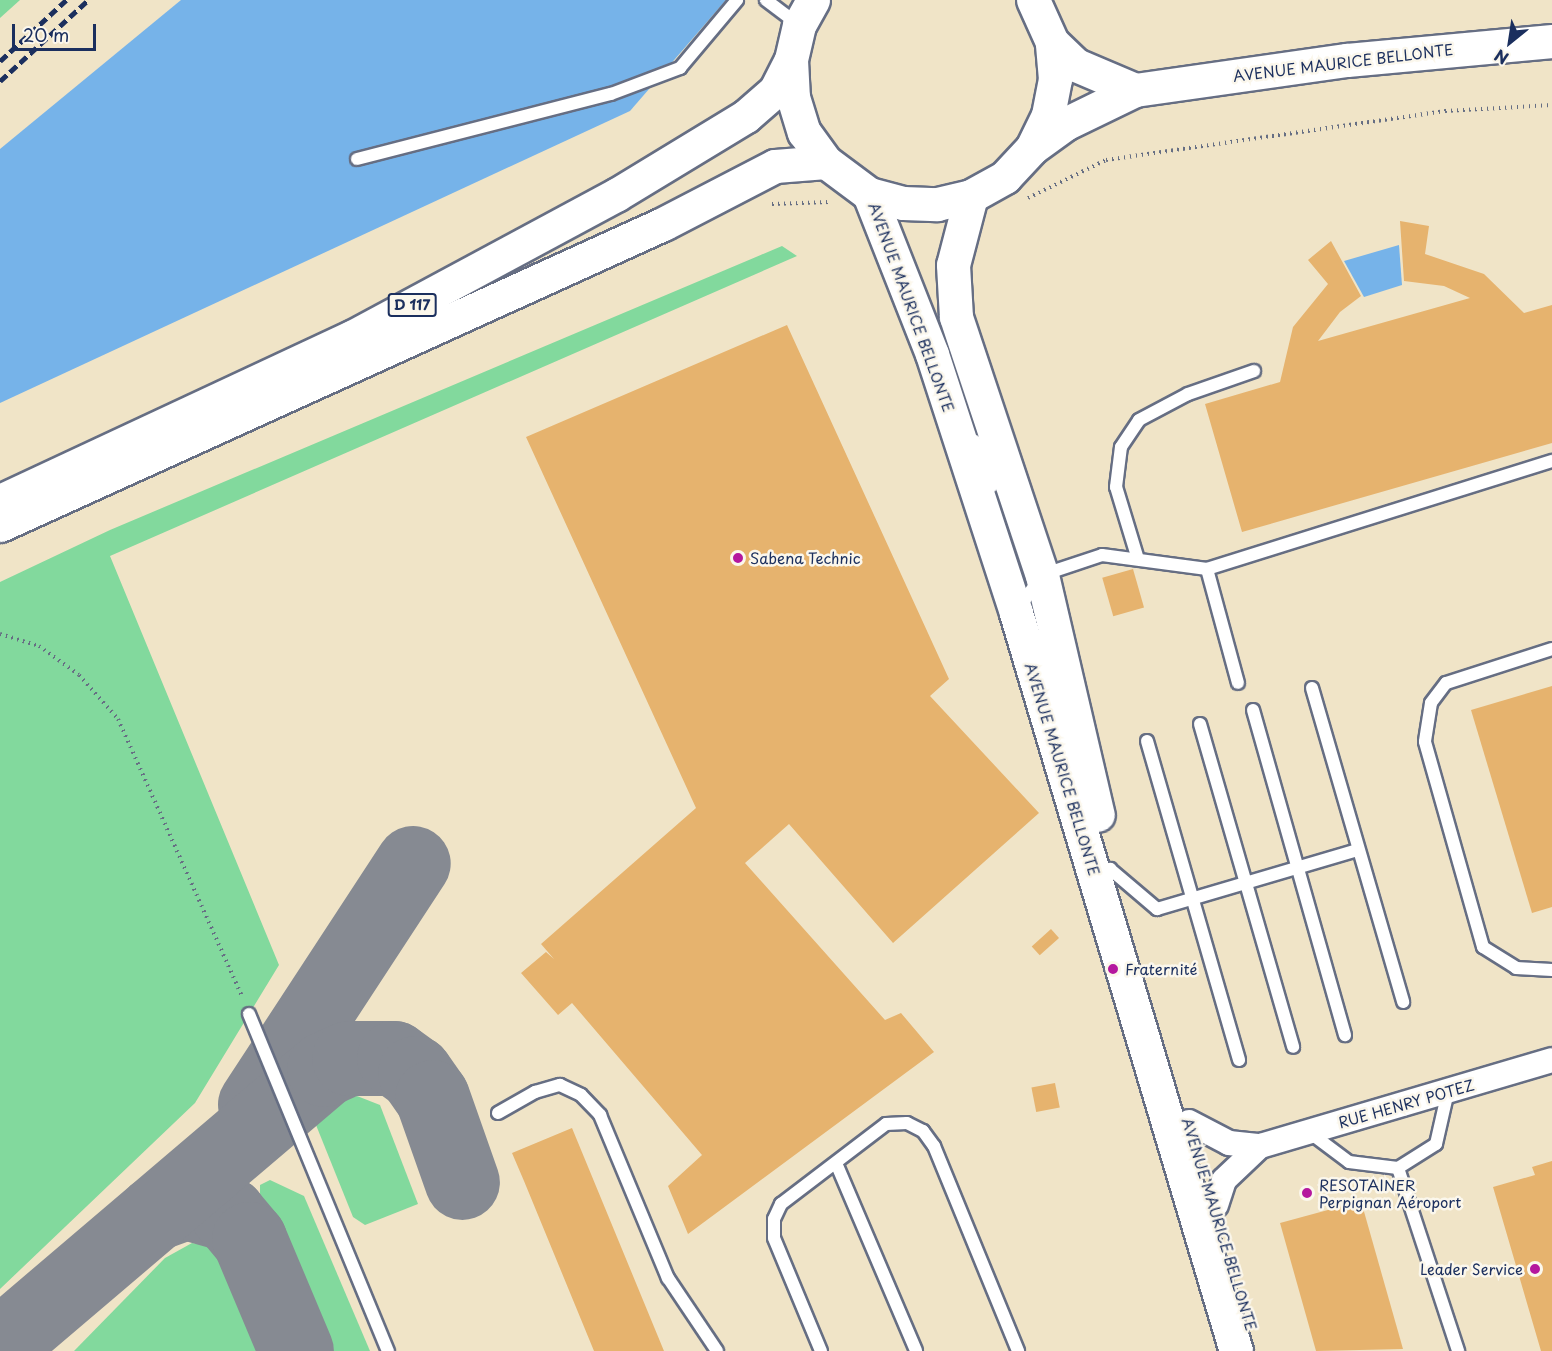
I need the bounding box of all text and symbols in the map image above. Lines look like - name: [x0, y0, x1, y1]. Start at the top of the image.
- scale bar: [15, 12, 99, 50]
- north arrow: [1480, 12, 1540, 72]
- text: 20 m: [23, 21, 69, 48]
- street label: AVENUE MAURICE BELLONTE: [1231, 39, 1455, 85]
- text: N: [1490, 44, 1512, 71]
- street label: AVENUE MAURICE BELLONTE: [865, 199, 959, 415]
- road number: D 117: [386, 294, 438, 316]
- place label: Sabena Technic: [750, 549, 861, 567]
- marker: Sabena Technic: [731, 551, 745, 565]
- street label: AVENUE MAURICE BELLONTE: [1022, 659, 1104, 879]
- place label: Fraternité: [1125, 960, 1198, 978]
- marker: Fraternité: [1106, 962, 1120, 976]
- street label: RUE HENRY POTEZ: [1335, 1075, 1477, 1131]
- street label: AVENUE MAURICE BELLONTE: [1179, 1114, 1261, 1334]
- place label: RESOTAINER Perpignan Aéroport: [1319, 1175, 1461, 1210]
- marker: RESOTAINER Perpignan Aéroport: [1300, 1186, 1314, 1200]
- place label: Leader Service: [1420, 1260, 1523, 1278]
- marker: Leader Service: [1528, 1262, 1542, 1276]

